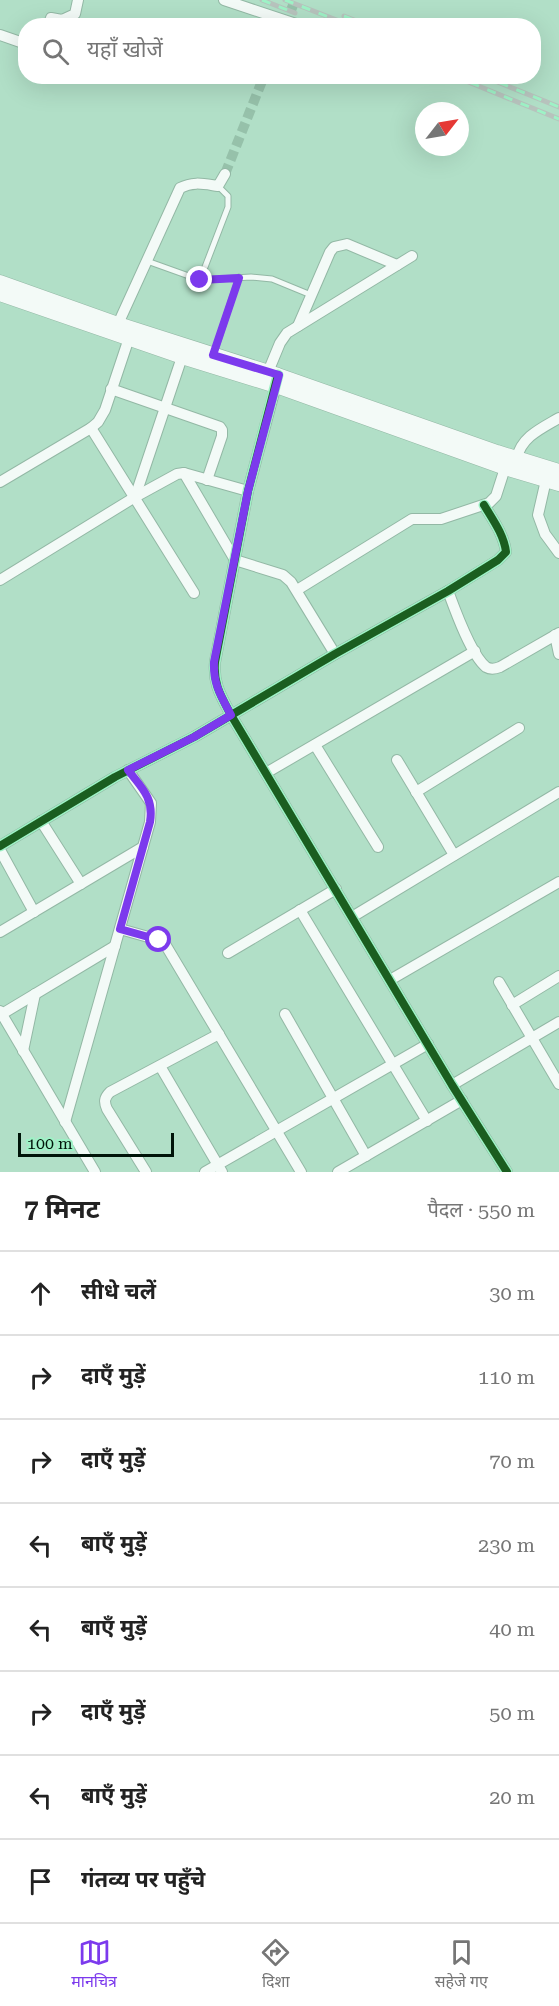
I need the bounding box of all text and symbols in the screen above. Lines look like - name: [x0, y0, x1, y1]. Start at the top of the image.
- search box: [18, 18, 541, 84]
- icon: search: [39, 35, 72, 68]
- text: यहाँ खोजें: [87, 37, 163, 62]
- north arrow: [415, 102, 469, 156]
- route end: [186, 266, 212, 292]
- route start: [145, 926, 171, 952]
- scale bar: [18, 1130, 174, 1158]
- text: 100 m: [27, 1134, 73, 1153]
- text: 7 मिनट: [24, 1194, 100, 1224]
- text: पैदल · 550 m: [427, 1198, 535, 1222]
- icon: ahead: [24, 1277, 57, 1310]
- text: सीधे चलें: [81, 1279, 156, 1304]
- text: 30 m: [489, 1281, 535, 1305]
- icon: right: [24, 1361, 57, 1394]
- text: दाएँ मुड़ें: [81, 1363, 146, 1388]
- text: 110 m: [478, 1365, 535, 1389]
- icon: right: [24, 1445, 57, 1478]
- text: दाएँ मुड़ें: [81, 1447, 146, 1472]
- text: 70 m: [489, 1449, 535, 1473]
- icon: left: [24, 1529, 57, 1562]
- text: बाएँ मुड़ें: [81, 1531, 147, 1556]
- text: 230 m: [478, 1533, 535, 1557]
- icon: left: [24, 1613, 57, 1646]
- text: बाएँ मुड़ें: [81, 1615, 147, 1640]
- text: 40 m: [489, 1617, 535, 1641]
- icon: right: [24, 1697, 57, 1730]
- text: दाएँ मुड़ें: [81, 1699, 146, 1724]
- text: 50 m: [489, 1701, 535, 1725]
- icon: left: [24, 1781, 57, 1814]
- text: बाएँ मुड़ें: [81, 1783, 147, 1808]
- text: 20 m: [489, 1785, 535, 1809]
- icon: arrive: [24, 1865, 57, 1898]
- text: गंतव्य पर पहुँचे: [81, 1867, 205, 1892]
- tab: मानचित्र: [71, 1936, 117, 1994]
- tab: दिशा: [259, 1936, 292, 1994]
- tab: सहेजे गए: [435, 1936, 488, 1994]

